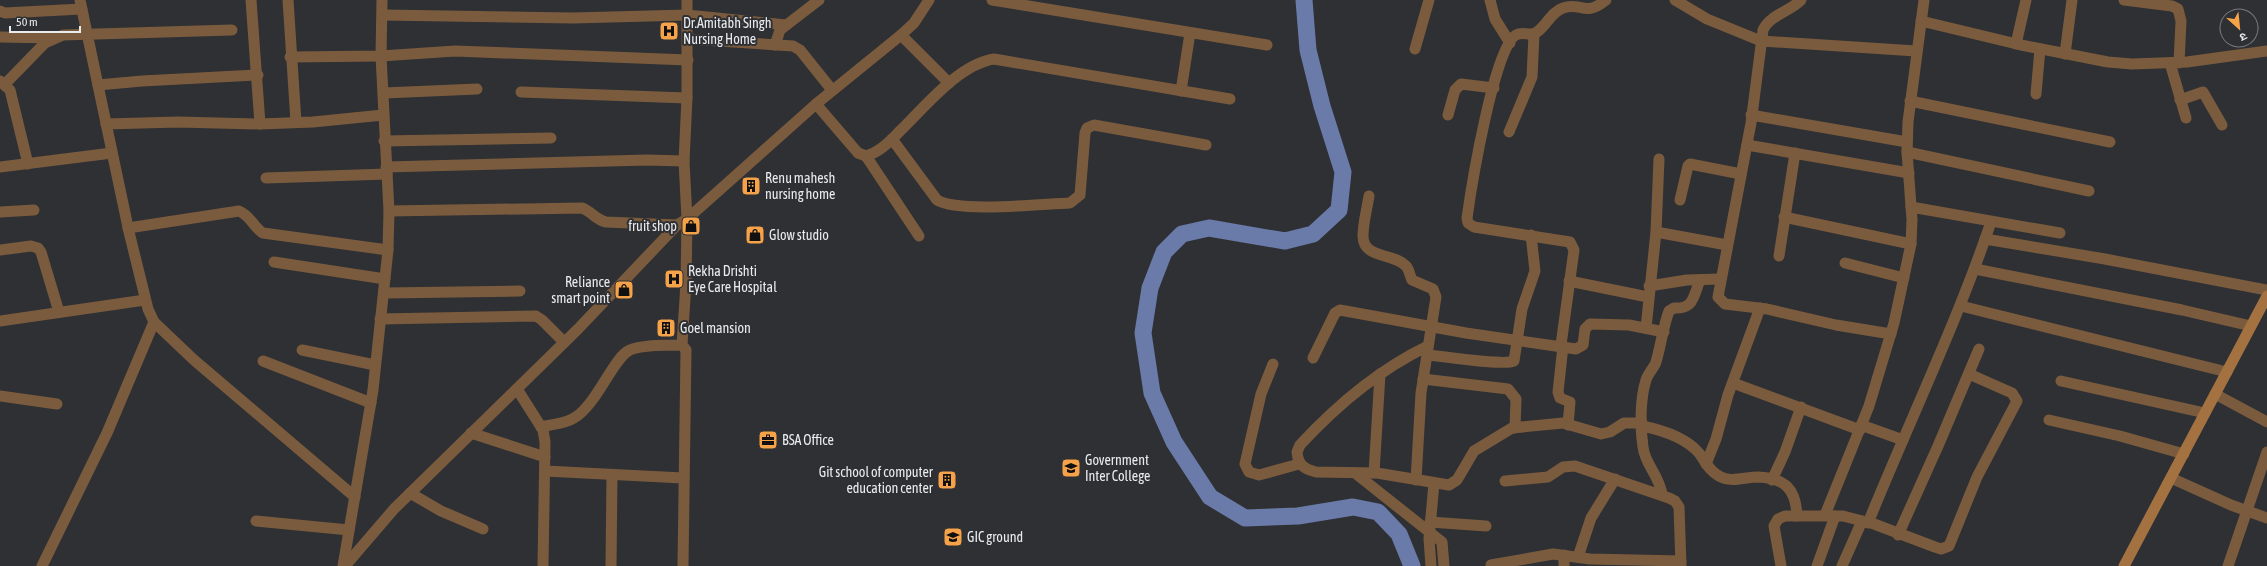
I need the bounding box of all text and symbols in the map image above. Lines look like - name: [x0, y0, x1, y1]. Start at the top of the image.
- scale bar: [10, 8, 80, 34]
- north arrow: [2219, 8, 2259, 48]
- text: 50 m: [16, 15, 38, 29]
- place label: Dr.Amitabh Singh Nursing Home: [683, 15, 772, 47]
- hospital icon: Dr.Amitabh Singh Nursing Home: [658, 20, 680, 42]
- text: उ: [2237, 30, 2249, 44]
- place label: Renu mahesh nursing home: [765, 170, 835, 202]
- building icon: Renu mahesh nursing home: [740, 175, 762, 197]
- shop icon: fruit shop: [680, 215, 702, 237]
- place label: fruit shop: [628, 218, 677, 234]
- shop icon: Glow studio: [744, 224, 766, 246]
- place label: Glow studio: [769, 227, 829, 243]
- place label: Rekha Drishti Eye Care Hospital: [688, 263, 777, 295]
- hospital icon: Rekha Drishti Eye Care Hospital: [663, 268, 685, 290]
- place label: Reliance smart point: [551, 274, 610, 306]
- shop icon: Reliance smart point: [613, 279, 635, 301]
- building icon: Goel mansion: [655, 317, 677, 339]
- place label: Goel mansion: [680, 320, 751, 336]
- office icon: BSA Office: [757, 429, 779, 451]
- place label: BSA Office: [782, 432, 834, 448]
- place label: Government Inter College: [1085, 452, 1150, 484]
- school or university icon: Government Inter College: [1060, 457, 1082, 479]
- place label: Git school of computer education center: [819, 464, 934, 496]
- building icon: Git school of computer education center: [936, 469, 958, 491]
- school or university icon: GIC ground: [942, 526, 964, 548]
- place label: GIC ground: [967, 529, 1023, 545]

